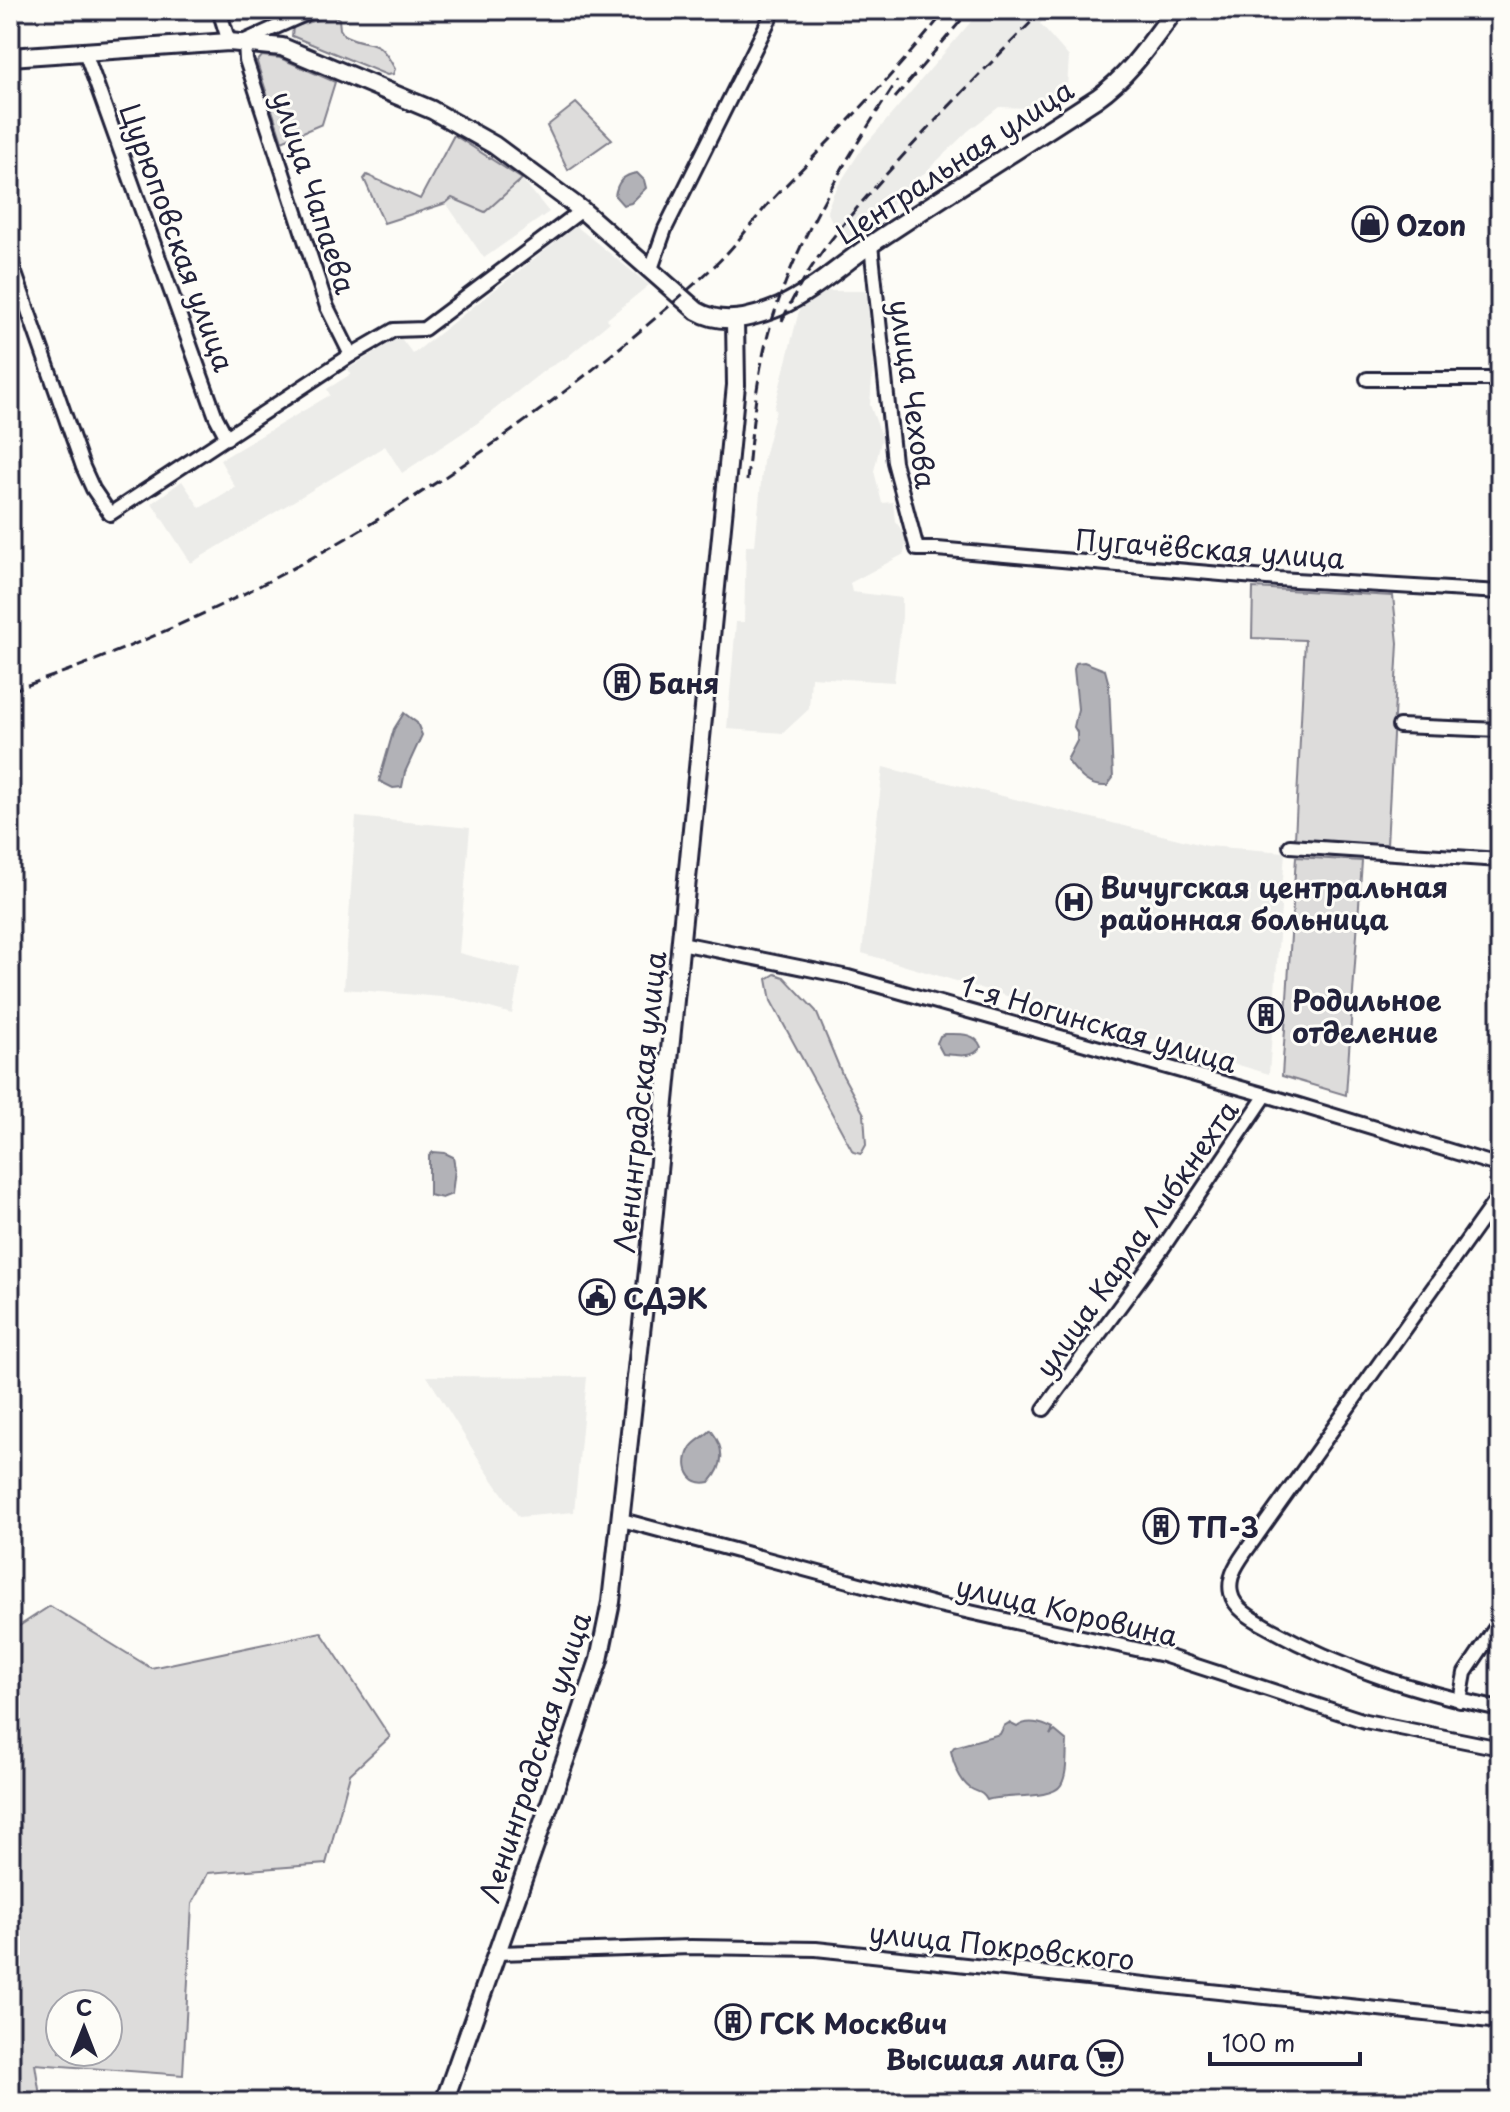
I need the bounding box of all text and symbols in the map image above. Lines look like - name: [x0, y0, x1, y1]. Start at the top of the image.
- street label: Центральная улица: [826, 68, 1082, 254]
- street label: улица Чапаева: [262, 85, 368, 300]
- street label: Цурюповская улица: [109, 97, 247, 378]
- place label: Ozon: [1396, 203, 1466, 246]
- shop icon: Ozon: [1351, 205, 1389, 243]
- street label: улица Чехова: [879, 297, 949, 492]
- street label: Пугачёвская улица: [1074, 517, 1347, 579]
- place label: Баня: [648, 661, 719, 704]
- building icon: Баня: [603, 663, 641, 701]
- place label: Вичугская центральная районная больница: [1100, 865, 1448, 940]
- hospital icon: Вичугская центральная районная больница: [1055, 883, 1093, 921]
- street label: Ленинградская улица: [602, 949, 676, 1255]
- street label: 1-я Ногинская улица: [956, 963, 1243, 1083]
- place label: Родильное отделение: [1292, 978, 1442, 1053]
- building icon: Родильное отделение: [1247, 996, 1285, 1034]
- street label: улица Карла Либкнехта: [1024, 1090, 1248, 1385]
- place label: СДЭК: [623, 1276, 708, 1319]
- public building icon: СДЭК: [578, 1278, 616, 1316]
- place label: ТП-3: [1187, 1505, 1259, 1548]
- building icon: ТП-3: [1142, 1507, 1180, 1545]
- street label: улица Коровина: [952, 1564, 1182, 1656]
- street label: Ленинградская улица: [467, 1606, 601, 1908]
- street label: улица Покровского: [867, 1910, 1137, 1980]
- north arrow: [44, 1988, 124, 2068]
- text: С: [76, 1990, 92, 2023]
- place label: ГСК Москвич: [759, 2001, 947, 2044]
- building icon: ГСК Москвич: [714, 2003, 752, 2041]
- scale bar: [1210, 2016, 1360, 2066]
- text: 100 m: [1222, 2024, 1295, 2060]
- place label: Высшая лига: [885, 2037, 1080, 2080]
- supermarket icon: Высшая лига: [1086, 2039, 1124, 2077]

